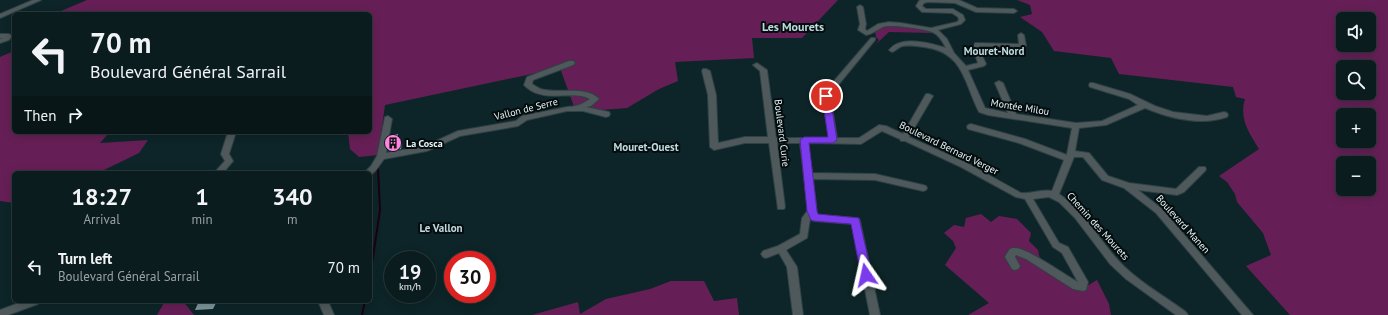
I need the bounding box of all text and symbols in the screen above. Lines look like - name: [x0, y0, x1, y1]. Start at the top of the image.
- map controls: [1336, 12, 1376, 196]
- button: sound: [1336, 12, 1376, 52]
- district label: Les Mourets: [762, 19, 824, 34]
- text: 70 m: [90, 24, 151, 61]
- icon: left: [24, 28, 76, 80]
- district label: Mouret-Nord: [964, 44, 1024, 58]
- text: Boulevard Général Sarrail: [90, 60, 286, 83]
- button: search: [1336, 60, 1376, 100]
- pin: [809, 79, 843, 113]
- icon: arrive: [815, 85, 837, 107]
- street label: Vallon de Serre: [492, 95, 559, 123]
- street label: Montée Milou: [990, 96, 1050, 118]
- street label: Boulevard Curie: [771, 99, 793, 167]
- icon: right: [64, 104, 86, 126]
- text: Then: [24, 106, 56, 125]
- button: +: [1336, 108, 1376, 148]
- street label: Boulevard Bernard Verger: [897, 118, 1001, 178]
- building icon: La Cosca: [383, 133, 403, 153]
- place label: La Cosca: [406, 137, 443, 150]
- district label: Mouret-Ouest: [613, 140, 679, 154]
- button: −: [1336, 156, 1376, 196]
- text: 18:27: [71, 181, 132, 212]
- text: 1: [195, 181, 209, 212]
- text: 340: [272, 181, 313, 212]
- street label: Chemin des Mourets: [1064, 189, 1132, 263]
- street label: Boulevard Manen: [1153, 192, 1213, 256]
- text: Arrival: [84, 211, 120, 228]
- text: min: [191, 211, 213, 228]
- text: m: [287, 211, 298, 228]
- district label: Le Vallon: [419, 221, 463, 235]
- text: Turn left: [58, 249, 112, 268]
- speed limit sign: 30: [444, 251, 496, 303]
- position arrow: [845, 254, 887, 296]
- icon: left: [24, 256, 46, 278]
- text: 70 m: [327, 258, 360, 277]
- text: 19: [399, 259, 421, 285]
- text: Boulevard Général Sarrail: [58, 268, 200, 285]
- text: km/h: [399, 280, 421, 293]

